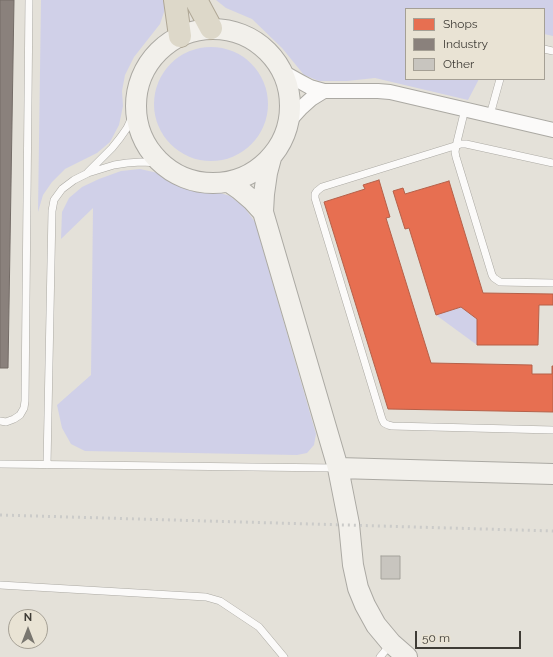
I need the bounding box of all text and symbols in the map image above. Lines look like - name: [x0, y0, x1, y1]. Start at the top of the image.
- legend: [405, 8, 545, 80]
- text: Shops: [443, 17, 478, 31]
- text: Industry: [443, 37, 488, 51]
- text: Other: [443, 57, 474, 71]
- north arrow: [8, 609, 48, 649]
- text: N: [24, 611, 32, 624]
- scale bar: [417, 623, 523, 649]
- text: 50 m: [422, 631, 450, 645]

